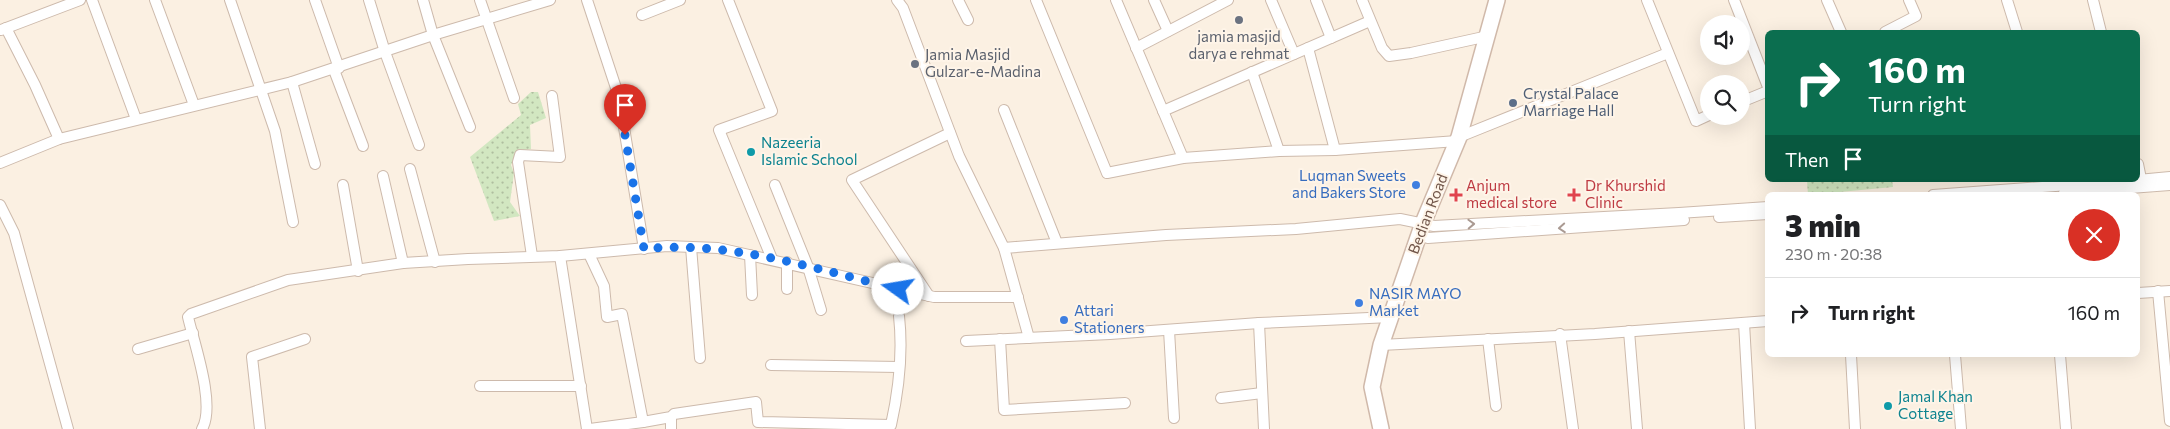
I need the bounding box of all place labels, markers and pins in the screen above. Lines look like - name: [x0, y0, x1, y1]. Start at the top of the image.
- marker: jamia masjid darya e rehmat: [1233, 14, 1245, 26]
- place label: jamia masjid darya e rehmat: [1189, 27, 1289, 62]
- place label: Jamia Masjid Gulzar-e-Madina: [925, 45, 1041, 80]
- marker: Jamia Masjid Gulzar-e-Madina: [909, 58, 921, 70]
- pin: [604, 84, 646, 135]
- place label: Crystal Palace Marriage Hall: [1523, 84, 1619, 119]
- marker: Crystal Palace Marriage Hall: [1507, 97, 1519, 109]
- place label: Nazeeria Islamic School: [761, 133, 857, 168]
- marker: Nazeeria Islamic School: [745, 146, 757, 158]
- place label: Luqman Sweets and Bakers Store: [1292, 166, 1406, 201]
- place label: Anjum medical store: [1466, 176, 1557, 211]
- place label: Dr Khurshid Clinic: [1585, 176, 1666, 211]
- marker: Luqman Sweets and Bakers Store: [1410, 179, 1422, 191]
- marker: Dr Khurshid Clinic: [1567, 188, 1581, 202]
- marker: Anjum medical store: [1450, 189, 1462, 201]
- place label: NASIR MAYO Market: [1369, 284, 1461, 319]
- marker: NASIR MAYO Market: [1353, 297, 1365, 309]
- place label: Attari Stationers: [1074, 301, 1145, 336]
- marker: Attari Stationers: [1058, 314, 1070, 326]
- place label: Jamal Khan Cottage: [1898, 387, 1973, 422]
- marker: Jamal Khan Cottage: [1882, 400, 1894, 412]

